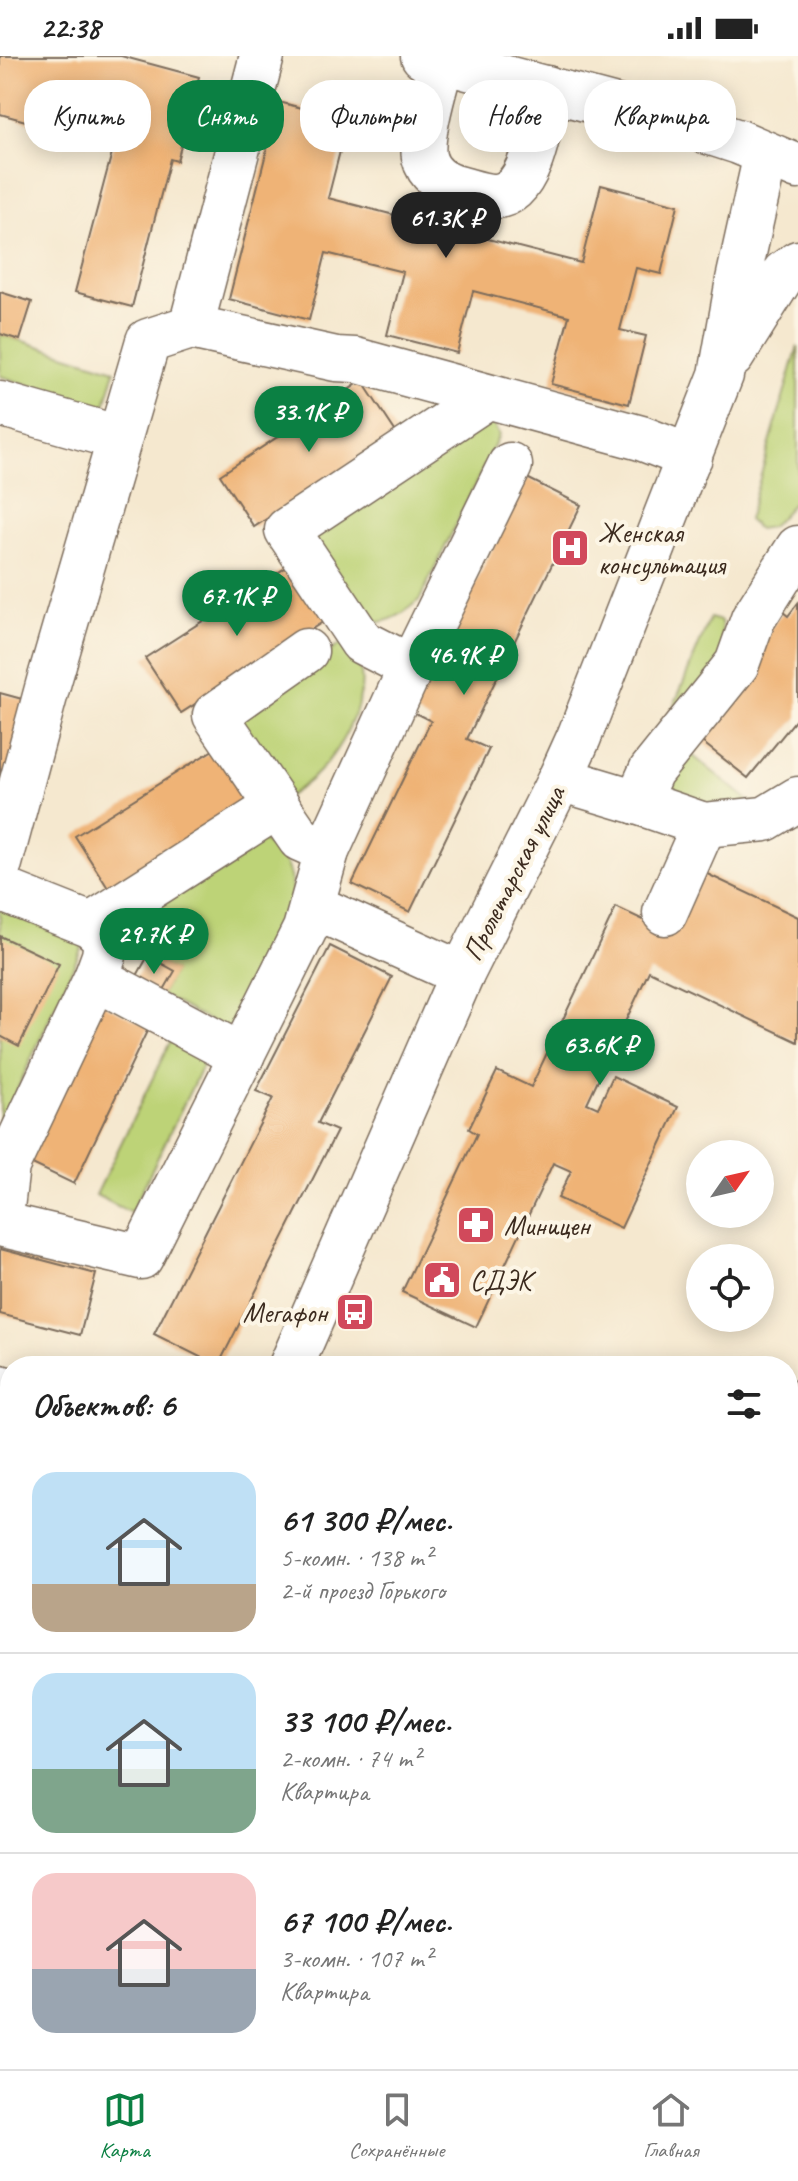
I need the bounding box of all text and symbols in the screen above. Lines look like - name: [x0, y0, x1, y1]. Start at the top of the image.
- text: 22:38: [40, 9, 100, 47]
- chip: Купить: [24, 80, 151, 152]
- chip: Снять: [167, 80, 284, 152]
- chip: Фильтры: [300, 80, 443, 152]
- chip: Новое: [459, 80, 568, 152]
- chip: Квартира: [584, 80, 736, 152]
- pin: 61.3K ₽: [372, 192, 520, 260]
- text: 61.3K ₽: [409, 201, 483, 234]
- pin: 33.1K ₽: [235, 386, 383, 454]
- text: 33.1K ₽: [272, 395, 346, 428]
- place label: Женская консультация: [598, 515, 727, 582]
- hospital icon: Женская консультация: [549, 527, 591, 569]
- pin: 67.1K ₽: [163, 570, 311, 638]
- text: 67.1K ₽: [200, 579, 274, 612]
- pin: 46.9K ₽: [390, 629, 538, 697]
- text: 46.9K ₽: [427, 638, 501, 671]
- street label: Пролетарская улица: [454, 778, 573, 966]
- pin: 29.7K ₽: [80, 908, 228, 976]
- text: 29.7K ₽: [118, 917, 190, 950]
- pin: 63.6K ₽: [526, 1019, 674, 1087]
- text: 63.6K ₽: [563, 1028, 637, 1061]
- north arrow: [686, 1140, 774, 1228]
- map controls: [686, 1140, 774, 1332]
- pharmacy icon: Миницен: [455, 1204, 497, 1246]
- place label: Миницен: [504, 1208, 592, 1243]
- button: locate: [686, 1244, 774, 1332]
- public building icon: СДЭК: [421, 1259, 463, 1301]
- place label: СДЭК: [470, 1263, 537, 1298]
- bus stop icon: Мегафон: [334, 1291, 376, 1333]
- place label: Мегафон: [243, 1295, 329, 1330]
- icon: filters: [722, 1382, 766, 1426]
- text: Объектов: 6: [32, 1383, 175, 1426]
- text: 61 300 ₽/мес.: [280, 1498, 452, 1541]
- icon: home: [96, 1504, 192, 1600]
- text: 5-комн. · 138 m²: [280, 1541, 432, 1574]
- text: 2-й проезд Горького: [280, 1574, 445, 1607]
- text: 33 100 ₽/мес.: [280, 1699, 451, 1742]
- icon: home: [96, 1705, 192, 1801]
- text: 2-комн. · 74 m²: [280, 1742, 420, 1775]
- text: Квартира: [280, 1775, 369, 1808]
- text: 67 100 ₽/мес.: [280, 1899, 452, 1942]
- icon: home: [96, 1905, 192, 2001]
- text: 3-комн. · 107 m²: [280, 1942, 432, 1975]
- text: Квартира: [280, 1975, 369, 2008]
- tab: Карта: [100, 2088, 150, 2164]
- tab: Сохранённые: [349, 2088, 444, 2164]
- tab: Главная: [643, 2088, 698, 2164]

